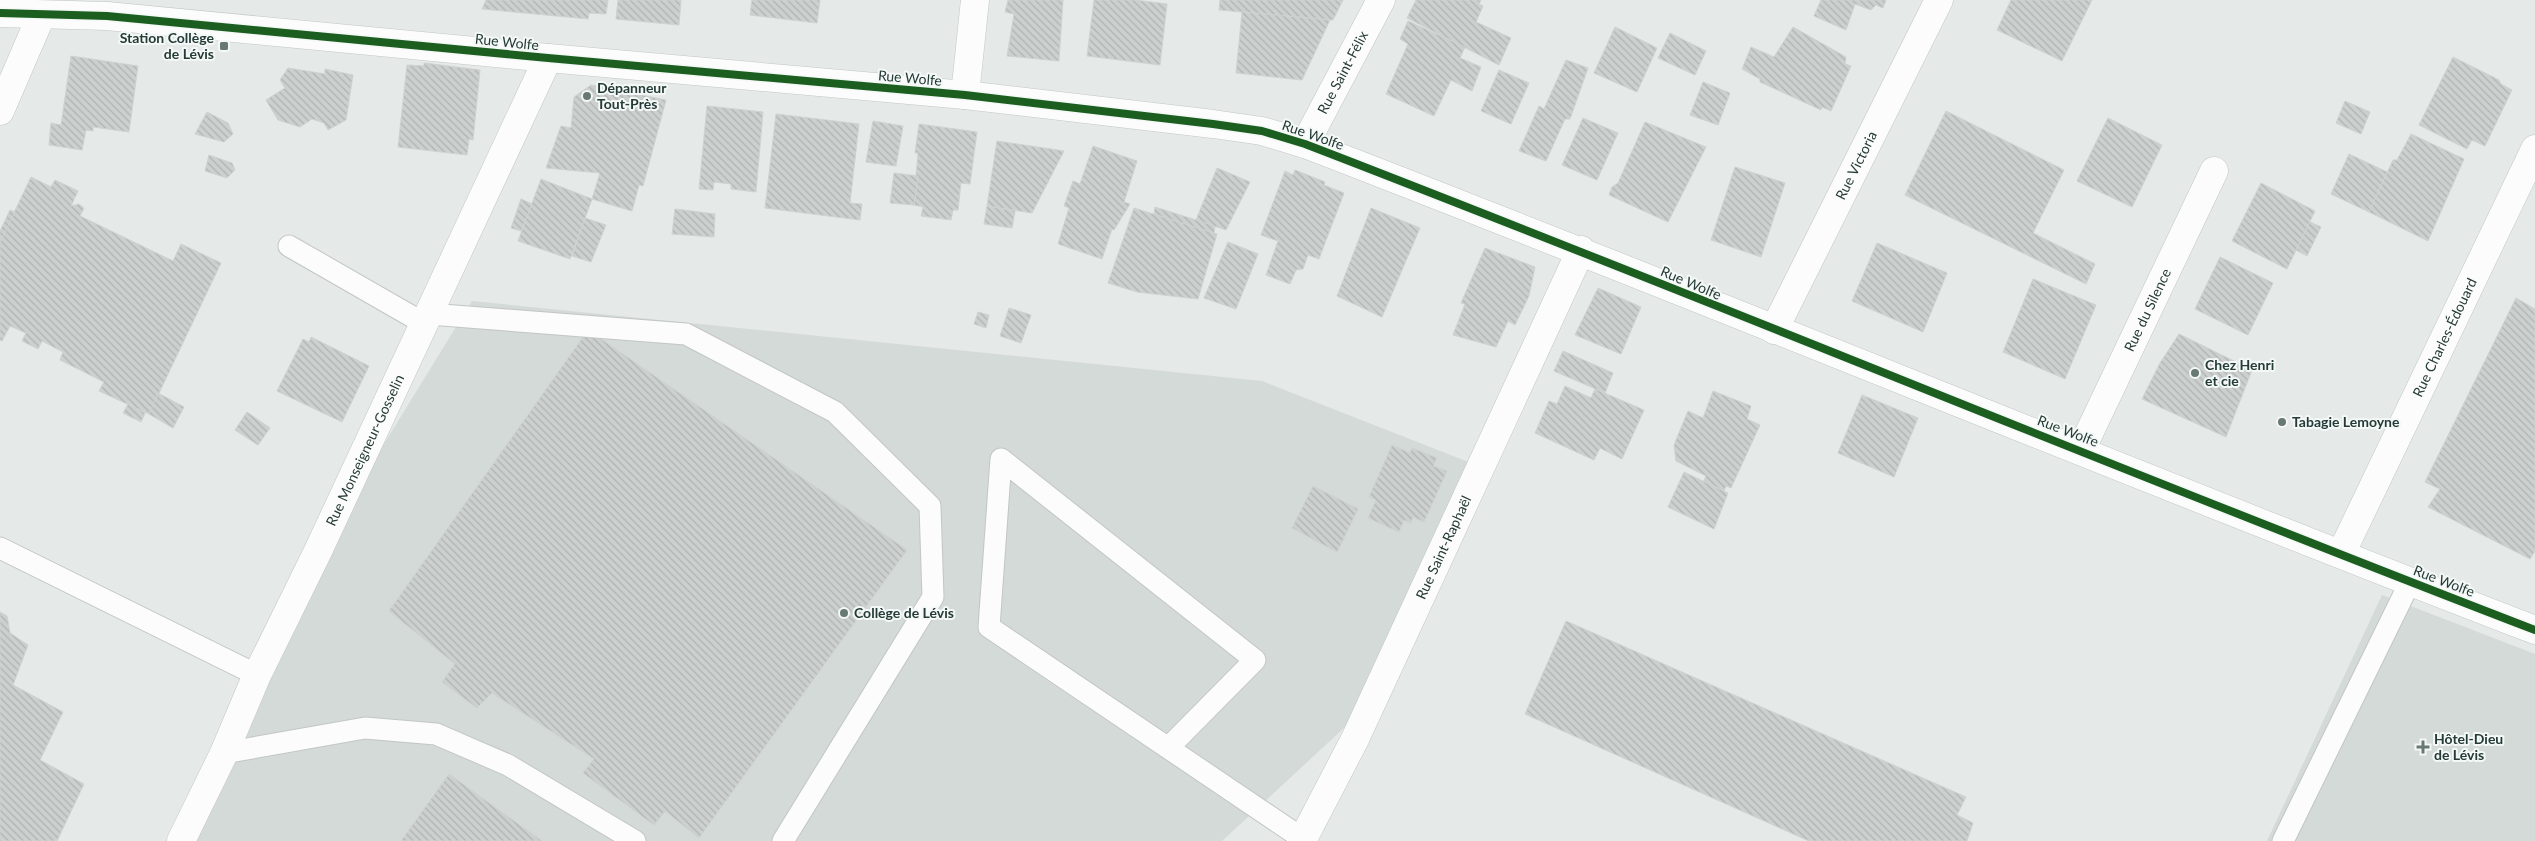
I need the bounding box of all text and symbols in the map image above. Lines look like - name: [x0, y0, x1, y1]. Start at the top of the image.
- street label: Rue Saint-Félix: [1313, 28, 1371, 117]
- place label: Station Collège de Lévis: [120, 29, 215, 62]
- street label: Rue Wolfe: [474, 30, 540, 53]
- marker: Station Collège de Lévis: [218, 40, 230, 52]
- street label: Rue Wolfe: [877, 66, 943, 89]
- place label: Dépanneur Tout-Près: [597, 79, 667, 112]
- marker: Dépanneur Tout-Près: [581, 90, 593, 102]
- street label: Rue Wolfe: [1280, 116, 1346, 153]
- street label: Rue Victoria: [1832, 128, 1880, 202]
- street label: Rue Wolfe: [1658, 262, 1724, 303]
- street label: Rue du Silence: [2120, 266, 2174, 354]
- street label: Rue Charles-Édouard: [2409, 275, 2480, 399]
- place label: Chez Henri et cie: [2205, 356, 2274, 389]
- marker: Chez Henri et cie: [2189, 367, 2201, 379]
- street label: Rue Monseigneur-Gosselin: [322, 372, 407, 528]
- street label: Rue Wolfe: [2035, 411, 2101, 450]
- place label: Tabagie Lemoyne: [2292, 413, 2400, 430]
- marker: Tabagie Lemoyne: [2276, 416, 2288, 428]
- street label: Rue Saint-Raphaël: [1412, 493, 1474, 602]
- street label: Rue Wolfe: [2411, 561, 2477, 600]
- place label: Collège de Lévis: [854, 604, 954, 621]
- marker: Collège de Lévis: [838, 607, 850, 619]
- place label: Hôtel-Dieu de Lévis: [2434, 730, 2503, 763]
- marker: Hôtel-Dieu de Lévis: [2416, 740, 2430, 754]

